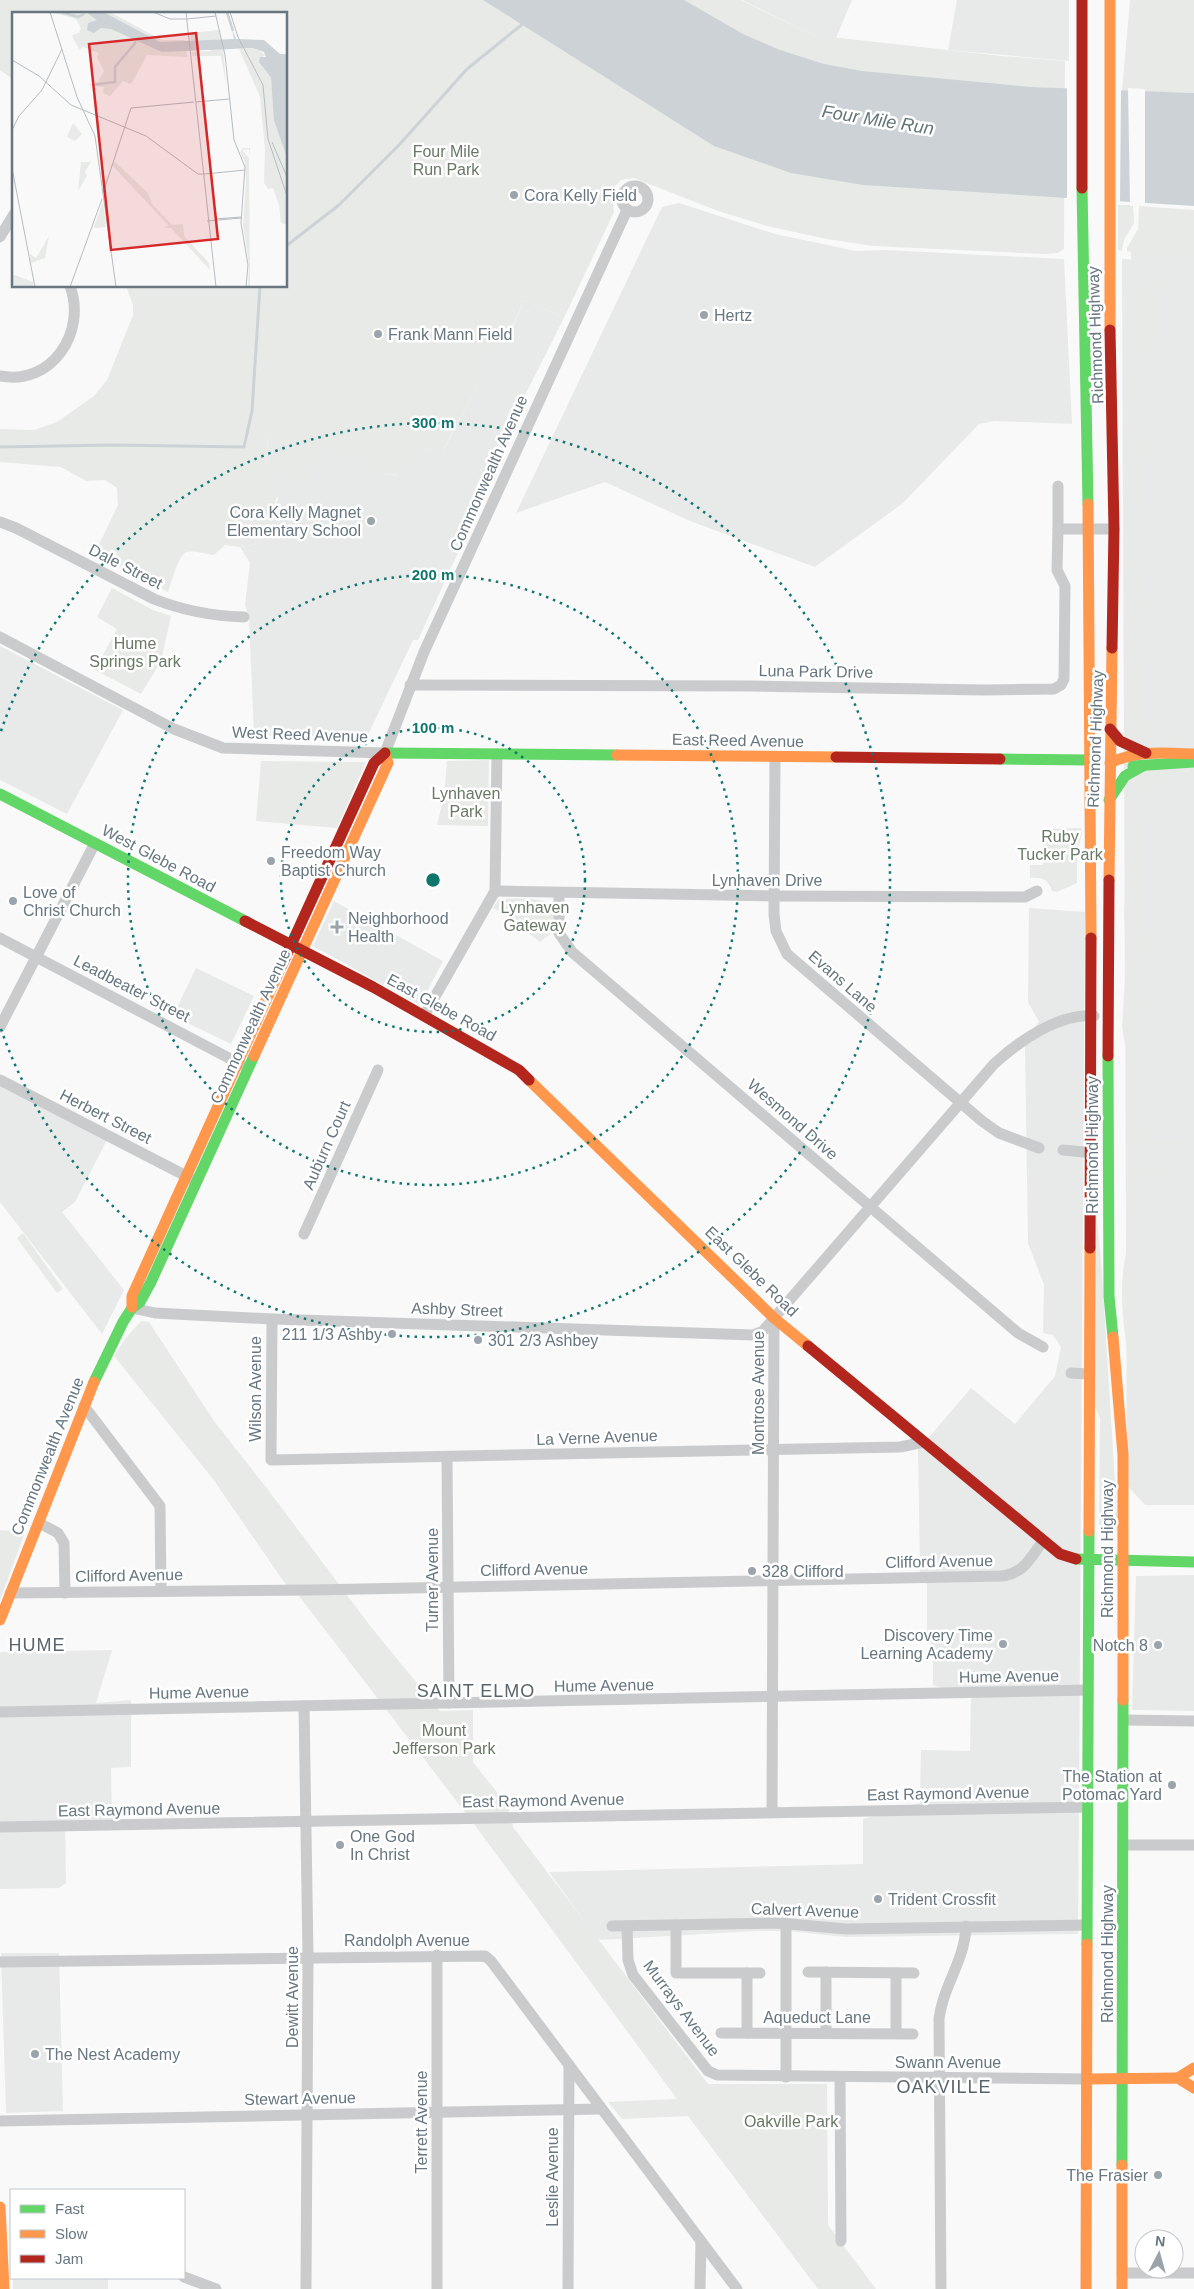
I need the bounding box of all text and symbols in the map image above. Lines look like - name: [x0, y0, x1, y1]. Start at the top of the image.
- inset map: [12, 12, 288, 288]
- water label: Four Mile Run: [821, 101, 935, 139]
- park label: Four Mile Run Park: [413, 143, 480, 178]
- place label: Cora Kelly Field: [524, 187, 637, 204]
- marker: Cora Kelly Field: [508, 189, 520, 201]
- street label: Richmond Highway: [1085, 266, 1106, 404]
- place label: Hertz: [714, 307, 752, 324]
- marker: Hertz: [698, 309, 710, 321]
- place label: Frank Mann Field: [388, 326, 513, 343]
- marker: Frank Mann Field: [372, 328, 384, 340]
- street label: Commonwealth Avenue: [446, 393, 531, 554]
- text: 300 m: [412, 414, 454, 431]
- place label: Cora Kelly Magnet Elementary School: [227, 504, 362, 539]
- marker: Cora Kelly Magnet Elementary School: [365, 515, 377, 527]
- street label: Dale Street: [86, 541, 166, 592]
- text: 200 m: [412, 566, 454, 583]
- park label: Hume Springs Park: [89, 635, 182, 670]
- street label: Luna Park Drive: [758, 662, 874, 681]
- street label: Richmond Highway: [1085, 670, 1106, 808]
- text: 100 m: [412, 719, 454, 736]
- street label: West Reed Avenue: [232, 724, 369, 745]
- street label: East Reed Avenue: [672, 731, 804, 750]
- park label: Lynhaven Park: [432, 785, 500, 820]
- street label: West Glebe Road: [99, 821, 218, 896]
- park label: Ruby Tucker Park: [1017, 828, 1104, 863]
- place label: Freedom Way Baptist Church: [281, 844, 386, 879]
- marker: Freedom Way Baptist Church: [265, 855, 277, 867]
- centre of rings: [424, 871, 442, 889]
- street label: Lynhaven Drive: [712, 872, 822, 889]
- place label: Love of Christ Church: [23, 884, 121, 919]
- marker: Love of Christ Church: [7, 895, 19, 907]
- park label: Lynhaven Gateway: [501, 899, 569, 934]
- place label: Neighborhood Health: [348, 910, 449, 945]
- marker: Neighborhood Health: [330, 920, 344, 934]
- street label: Commonwealth Avenue: [207, 946, 294, 1106]
- street label: Evans Lane: [805, 947, 880, 1016]
- street label: Leadbeater Street: [71, 952, 193, 1025]
- street label: East Glebe Road: [384, 970, 499, 1044]
- street label: Wesmond Drive: [744, 1076, 841, 1163]
- street label: Richmond Highway: [1084, 1076, 1101, 1214]
- street label: Herbert Street: [57, 1086, 155, 1147]
- street label: Auburn Court: [299, 1098, 354, 1192]
- street label: East Glebe Road: [702, 1223, 801, 1320]
- street label: Ashby Street: [411, 1299, 504, 1320]
- place label: 211 1/3 Ashby: [282, 1326, 382, 1343]
- marker: 211 1/3 Ashby: [386, 1328, 398, 1340]
- street label: Montrose Avenue: [750, 1331, 767, 1455]
- place label: 301 2/3 Ashbey: [488, 1332, 598, 1349]
- marker: 301 2/3 Ashbey: [472, 1334, 484, 1346]
- street label: Wilson Avenue: [247, 1336, 264, 1442]
- street label: Commonwealth Avenue: [8, 1375, 87, 1538]
- street label: La Verne Avenue: [536, 1427, 658, 1448]
- street label: Richmond Highway: [1099, 1480, 1116, 1618]
- street label: Turner Avenue: [424, 1528, 441, 1632]
- street label: Clifford Avenue: [885, 1552, 993, 1571]
- street label: Clifford Avenue: [480, 1560, 588, 1579]
- place label: 328 Clifford: [762, 1563, 844, 1580]
- marker: 328 Clifford: [746, 1565, 758, 1577]
- street label: Clifford Avenue: [75, 1566, 183, 1585]
- place label: Discovery Time Learning Academy: [860, 1627, 993, 1662]
- district label: HUME: [9, 1635, 66, 1655]
- place label: Notch 8: [1093, 1637, 1148, 1654]
- marker: Discovery Time Learning Academy: [997, 1638, 1009, 1650]
- marker: Notch 8: [1152, 1639, 1164, 1651]
- street label: Hume Avenue: [959, 1667, 1059, 1686]
- street label: Hume Avenue: [554, 1676, 654, 1695]
- district label: SAINT ELMO: [417, 1681, 535, 1701]
- street label: Hume Avenue: [149, 1683, 249, 1702]
- park label: Mount Jefferson Park: [393, 1722, 496, 1757]
- place label: The Station at Potomac Yard: [1062, 1768, 1163, 1803]
- marker: The Station at Potomac Yard: [1166, 1779, 1178, 1791]
- street label: East Raymond Avenue: [867, 1784, 1029, 1803]
- street label: East Raymond Avenue: [462, 1791, 624, 1810]
- street label: East Raymond Avenue: [58, 1800, 220, 1819]
- place label: One God In Christ: [350, 1828, 415, 1863]
- marker: One God In Christ: [334, 1839, 346, 1851]
- street label: Richmond Highway: [1099, 1885, 1116, 2023]
- place label: Trident Crossfit: [888, 1891, 996, 1908]
- marker: Trident Crossfit: [872, 1893, 884, 1905]
- street label: Calvert Avenue: [751, 1900, 859, 1921]
- street label: Randolph Avenue: [344, 1932, 470, 1949]
- street label: Dewitt Avenue: [284, 1946, 301, 2048]
- street label: Murrays Avenue: [640, 1957, 723, 2060]
- street label: Aqueduct Lane: [763, 2009, 871, 2026]
- place label: The Nest Academy: [45, 2046, 180, 2063]
- marker: The Nest Academy: [29, 2048, 41, 2060]
- street label: Swann Avenue: [895, 2054, 1001, 2071]
- street label: Terrett Avenue: [413, 2070, 430, 2173]
- district label: OAKVILLE: [896, 2077, 992, 2097]
- street label: Stewart Avenue: [244, 2089, 356, 2108]
- park label: Oakville Park: [744, 2113, 839, 2130]
- street label: Leslie Avenue: [544, 2127, 561, 2227]
- place label: The Frasier: [1066, 2167, 1149, 2184]
- marker: The Frasier: [1152, 2169, 1164, 2181]
- legend: [10, 2189, 185, 2279]
- text: Fast: [55, 2200, 85, 2217]
- text: Slow: [55, 2225, 88, 2242]
- north arrow: [1134, 2229, 1184, 2279]
- text: N: [1154, 2233, 1166, 2250]
- text: Jam: [55, 2250, 83, 2267]

